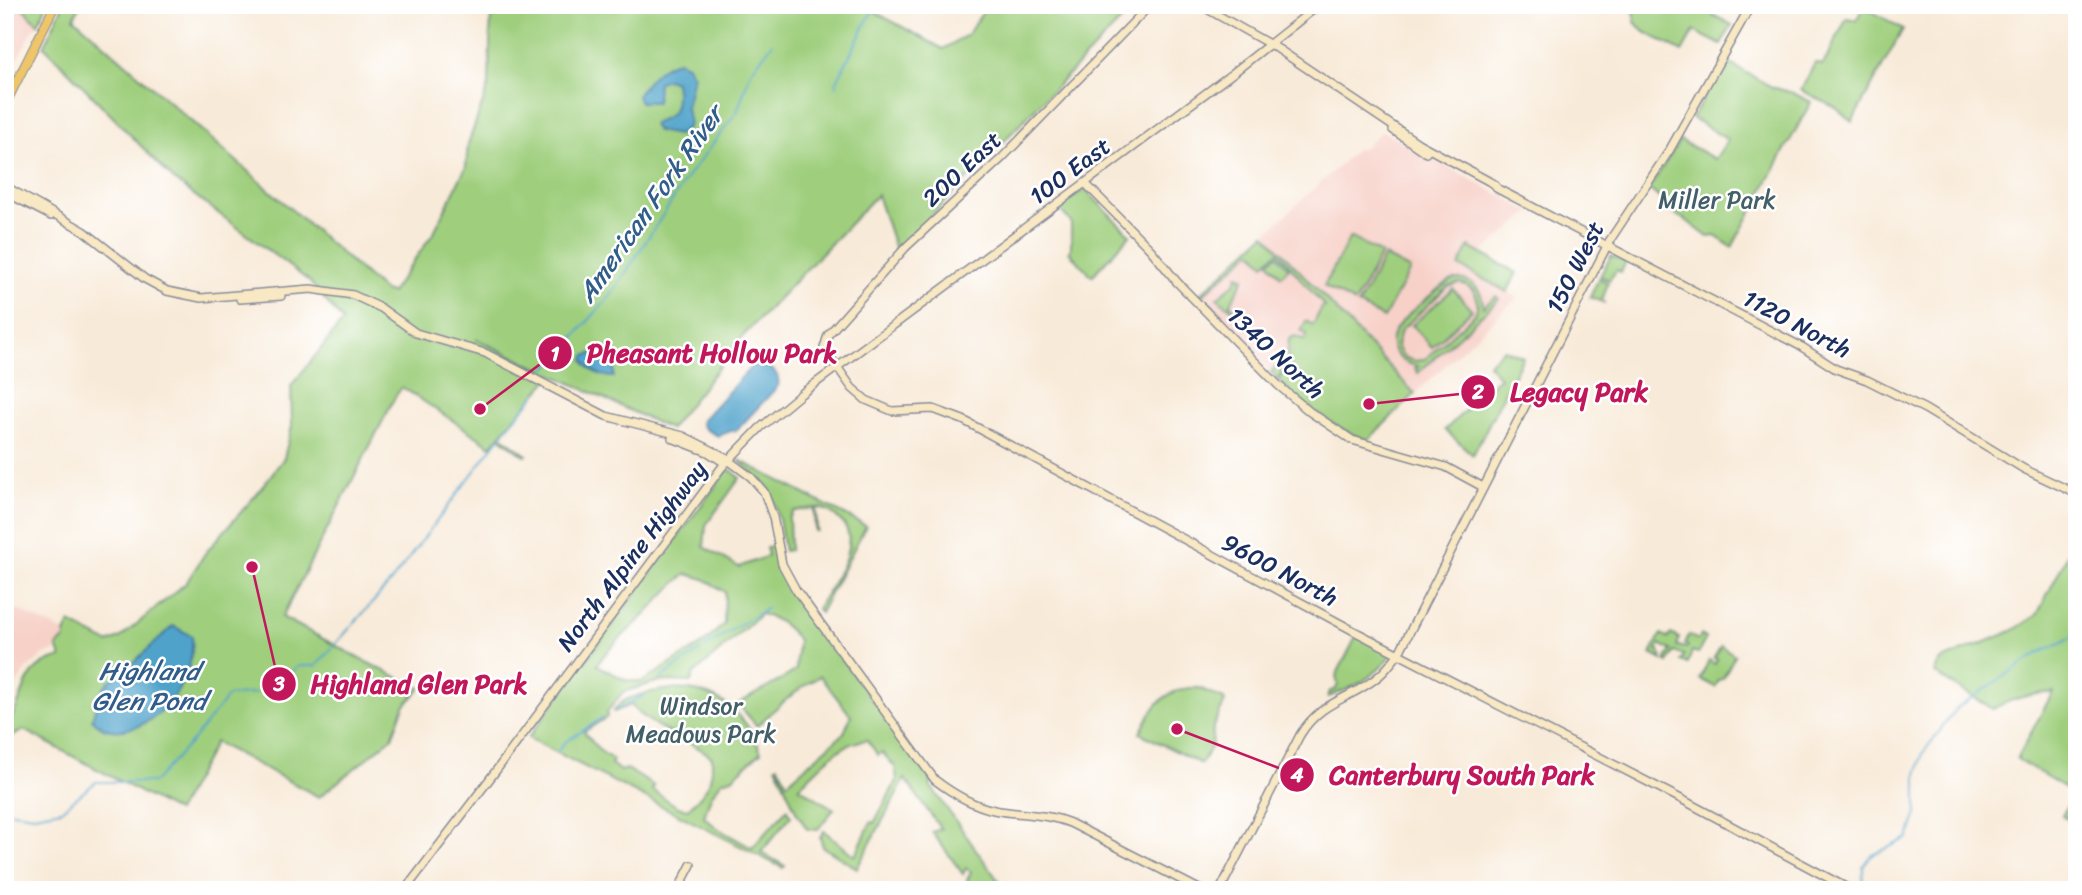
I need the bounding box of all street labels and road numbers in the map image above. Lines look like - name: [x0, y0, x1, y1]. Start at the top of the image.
- street label: 200 East: [912, 120, 1012, 218]
- street label: 100 East: [1020, 126, 1120, 216]
- street label: 150 West: [1534, 213, 1616, 321]
- street label: 1120 North: [1735, 278, 1859, 370]
- street label: 1340 North: [1217, 296, 1335, 410]
- street label: North Alpine Highway: [546, 451, 719, 661]
- street label: 9600 North: [1214, 522, 1346, 618]

